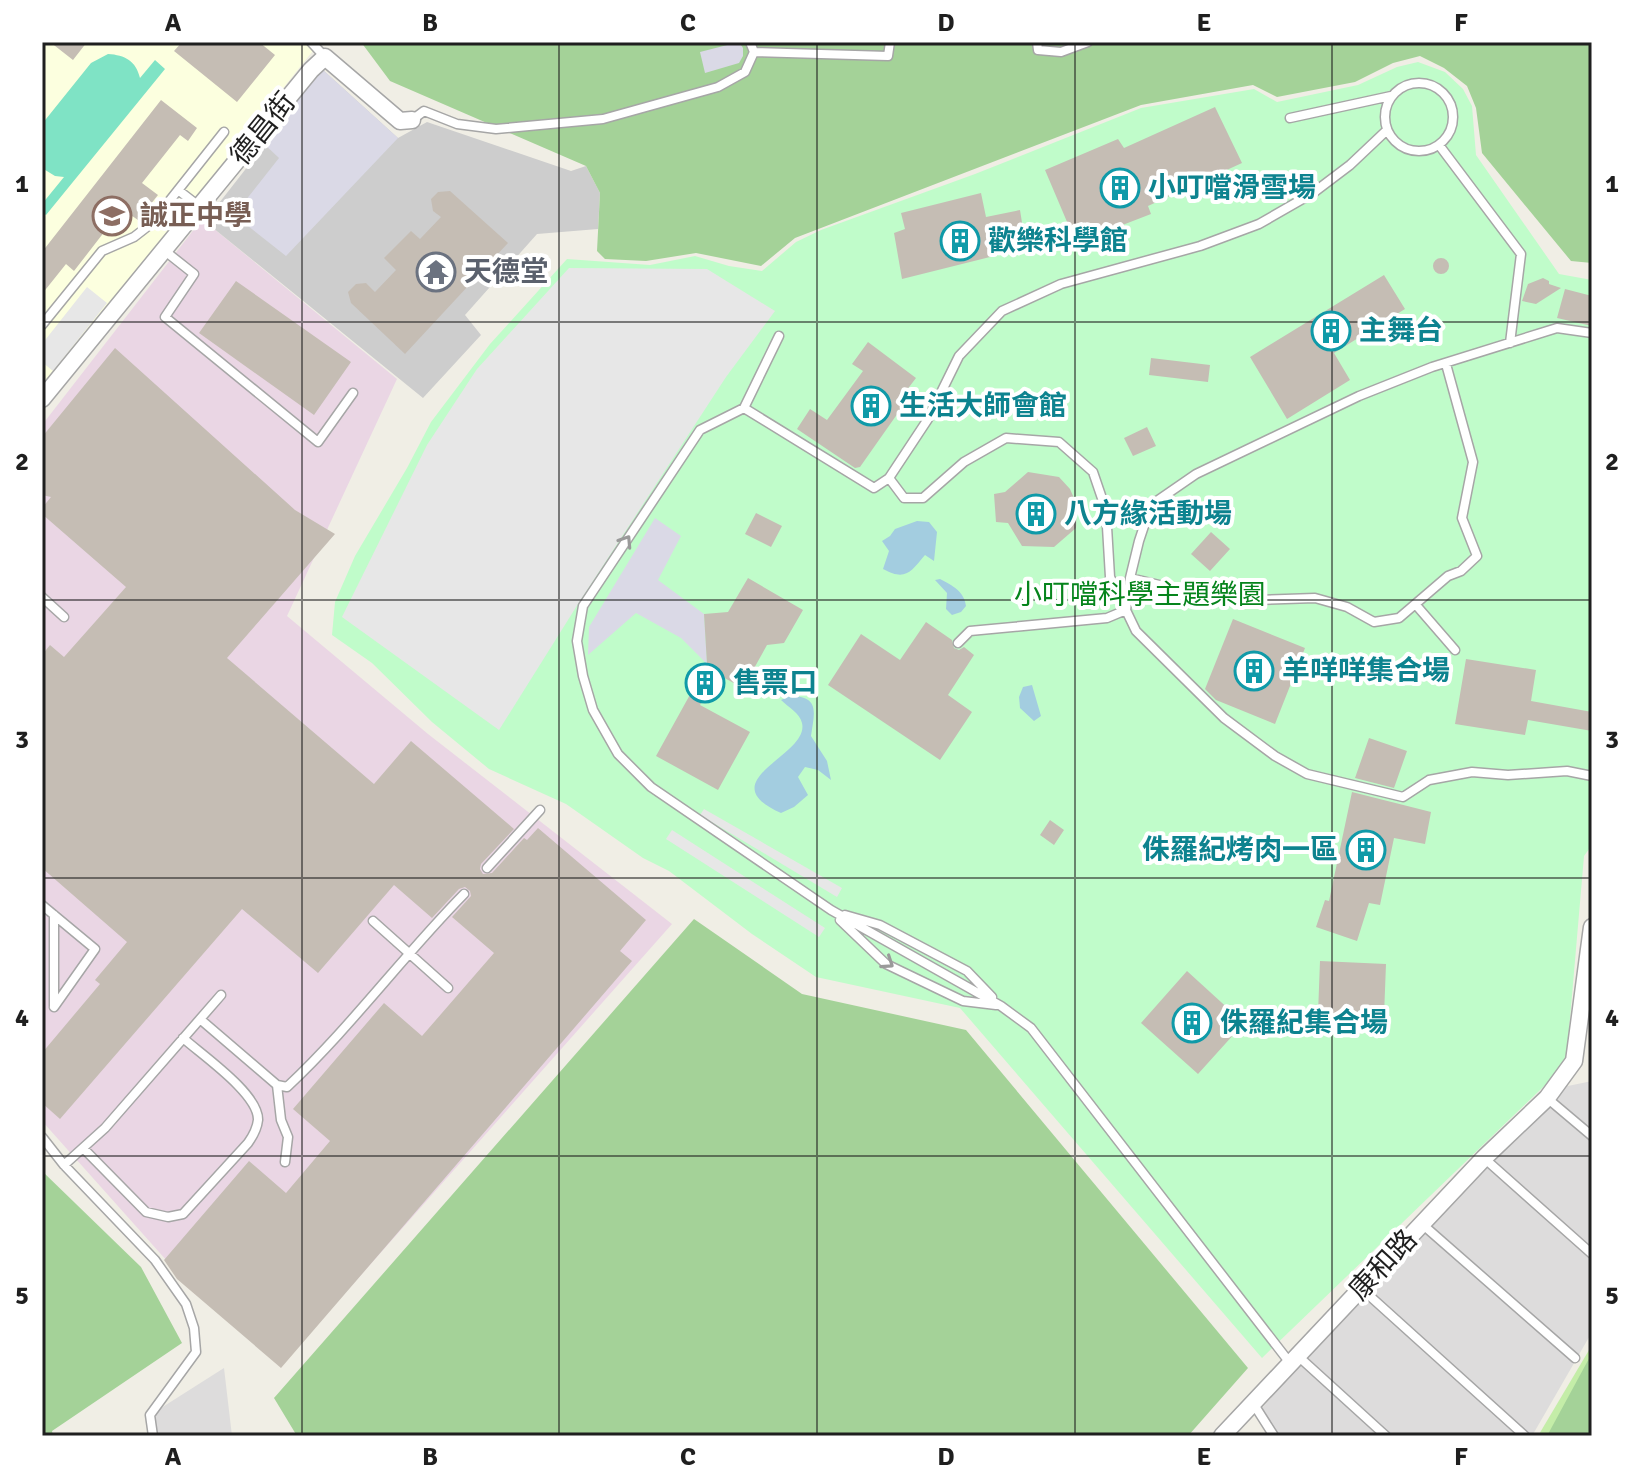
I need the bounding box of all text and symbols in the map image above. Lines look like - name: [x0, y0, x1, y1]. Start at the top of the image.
- text: A: [165, 7, 182, 39]
- text: B: [422, 7, 438, 39]
- text: C: [680, 7, 696, 39]
- text: D: [937, 7, 955, 39]
- text: E: [1197, 7, 1211, 39]
- text: F: [1454, 7, 1468, 39]
- street label: 德昌街: [223, 86, 303, 172]
- building icon: 小叮噹滑雪場: [1099, 167, 1141, 209]
- text: 1: [15, 168, 29, 200]
- text: 1: [1605, 168, 1619, 200]
- place label: 小叮噹滑雪場: [1148, 171, 1316, 205]
- school or university icon: 誠正中學: [91, 195, 133, 237]
- place label: 誠正中學: [140, 199, 252, 233]
- building icon: 歡樂科學館: [939, 220, 981, 262]
- place label: 歡樂科學館: [988, 224, 1128, 258]
- temple icon: 天德堂: [415, 251, 457, 293]
- place label: 天德堂: [464, 255, 548, 289]
- building icon: 主舞台: [1310, 310, 1352, 352]
- place label: 主舞台: [1359, 314, 1443, 348]
- building icon: 生活大師會館: [850, 385, 892, 427]
- place label: 生活大師會館: [899, 389, 1067, 423]
- text: 2: [15, 446, 29, 478]
- text: 2: [1605, 446, 1619, 478]
- building icon: 八方緣活動場: [1015, 493, 1057, 535]
- place label: 八方緣活動場: [1064, 497, 1232, 531]
- one-way arrow: [616, 535, 631, 549]
- park label: 小叮噹科學主題樂園: [1014, 578, 1266, 612]
- building icon: 羊咩咩集合場: [1233, 650, 1275, 692]
- place label: 羊咩咩集合場: [1282, 654, 1450, 688]
- building icon: 售票口: [684, 662, 726, 704]
- place label: 售票口: [733, 666, 817, 700]
- text: 3: [15, 724, 29, 756]
- text: 3: [1605, 724, 1619, 756]
- building icon: 侏羅紀烤肉一區: [1345, 829, 1387, 871]
- place label: 侏羅紀烤肉一區: [1142, 833, 1338, 867]
- one-way arrow: [879, 953, 893, 968]
- text: 4: [15, 1002, 29, 1034]
- building icon: 侏羅紀集合場: [1171, 1002, 1213, 1044]
- text: 4: [1605, 1002, 1619, 1034]
- place label: 侏羅紀集合場: [1220, 1006, 1388, 1040]
- street label: 康和路: [1342, 1223, 1424, 1307]
- text: 5: [15, 1280, 29, 1312]
- text: 5: [1605, 1280, 1619, 1312]
- text: A: [165, 1441, 182, 1473]
- text: B: [422, 1441, 438, 1473]
- text: C: [680, 1441, 696, 1473]
- text: D: [937, 1441, 955, 1473]
- text: E: [1197, 1441, 1211, 1473]
- text: F: [1454, 1441, 1468, 1473]

